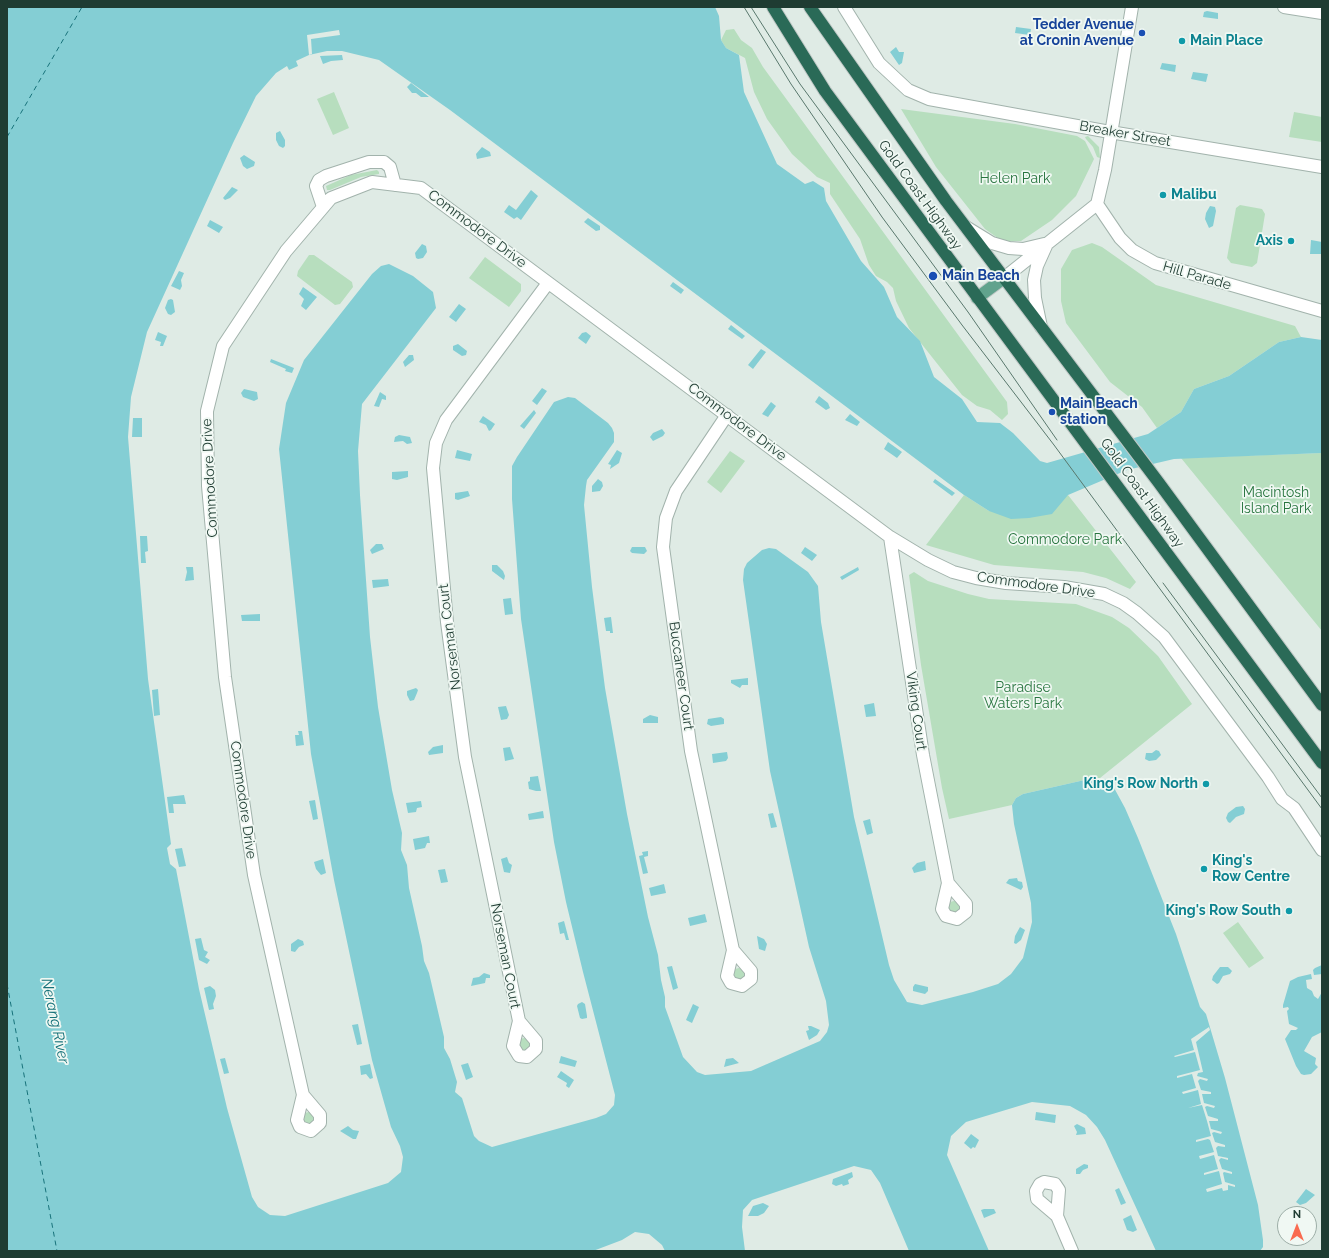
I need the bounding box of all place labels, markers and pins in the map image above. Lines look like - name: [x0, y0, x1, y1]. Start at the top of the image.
- place label: Tedder Avenue at Cronin Avenue: [1020, 17, 1134, 50]
- marker: Tedder Avenue at Cronin Avenue: [1137, 28, 1147, 38]
- place label: Main Place: [1190, 33, 1263, 49]
- marker: Main Place: [1177, 36, 1187, 46]
- place label: Malibu: [1171, 187, 1217, 203]
- marker: Malibu: [1158, 190, 1168, 200]
- place label: Axis: [1256, 233, 1283, 249]
- marker: Axis: [1286, 236, 1296, 246]
- place label: Main Beach: [942, 268, 1020, 284]
- marker: Main Beach: [927, 270, 939, 282]
- place label: Main Beach station: [1060, 396, 1138, 428]
- marker: Main Beach station: [1047, 407, 1057, 417]
- place label: King's Row North: [1084, 776, 1198, 792]
- marker: King's Row North: [1201, 779, 1211, 789]
- place label: King's Row Centre: [1212, 853, 1290, 886]
- marker: King's Row Centre: [1199, 864, 1209, 874]
- place label: King's Row South: [1165, 903, 1281, 919]
- marker: King's Row South: [1284, 906, 1294, 916]

